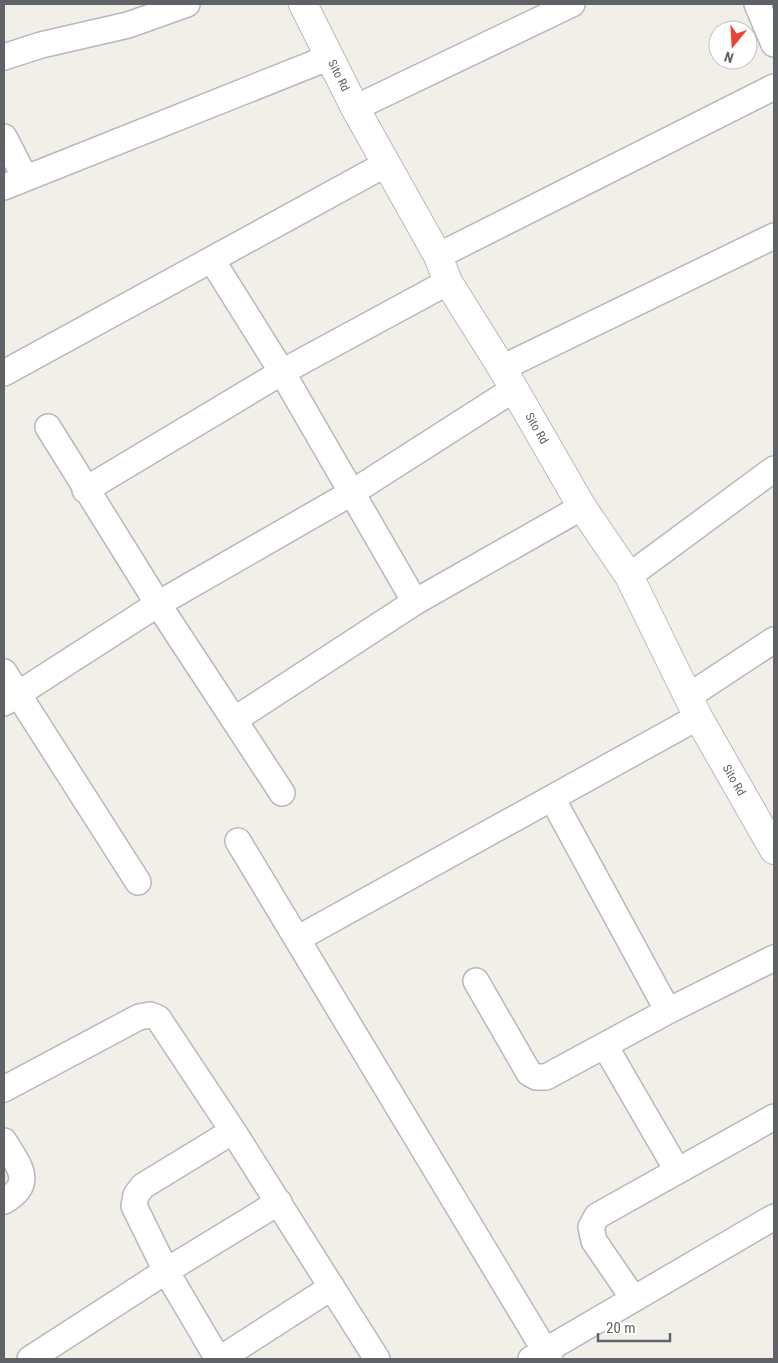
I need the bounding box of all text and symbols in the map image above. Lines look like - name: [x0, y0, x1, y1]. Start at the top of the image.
- north arrow: [708, 20, 758, 70]
- text: N: [722, 48, 736, 66]
- street label: Sito Rd: [325, 57, 353, 94]
- street label: Sito Rd: [522, 410, 551, 446]
- street label: Sito Rd: [720, 762, 749, 798]
- scale bar: [598, 1310, 670, 1342]
- text: 20 m: [606, 1319, 636, 1337]

